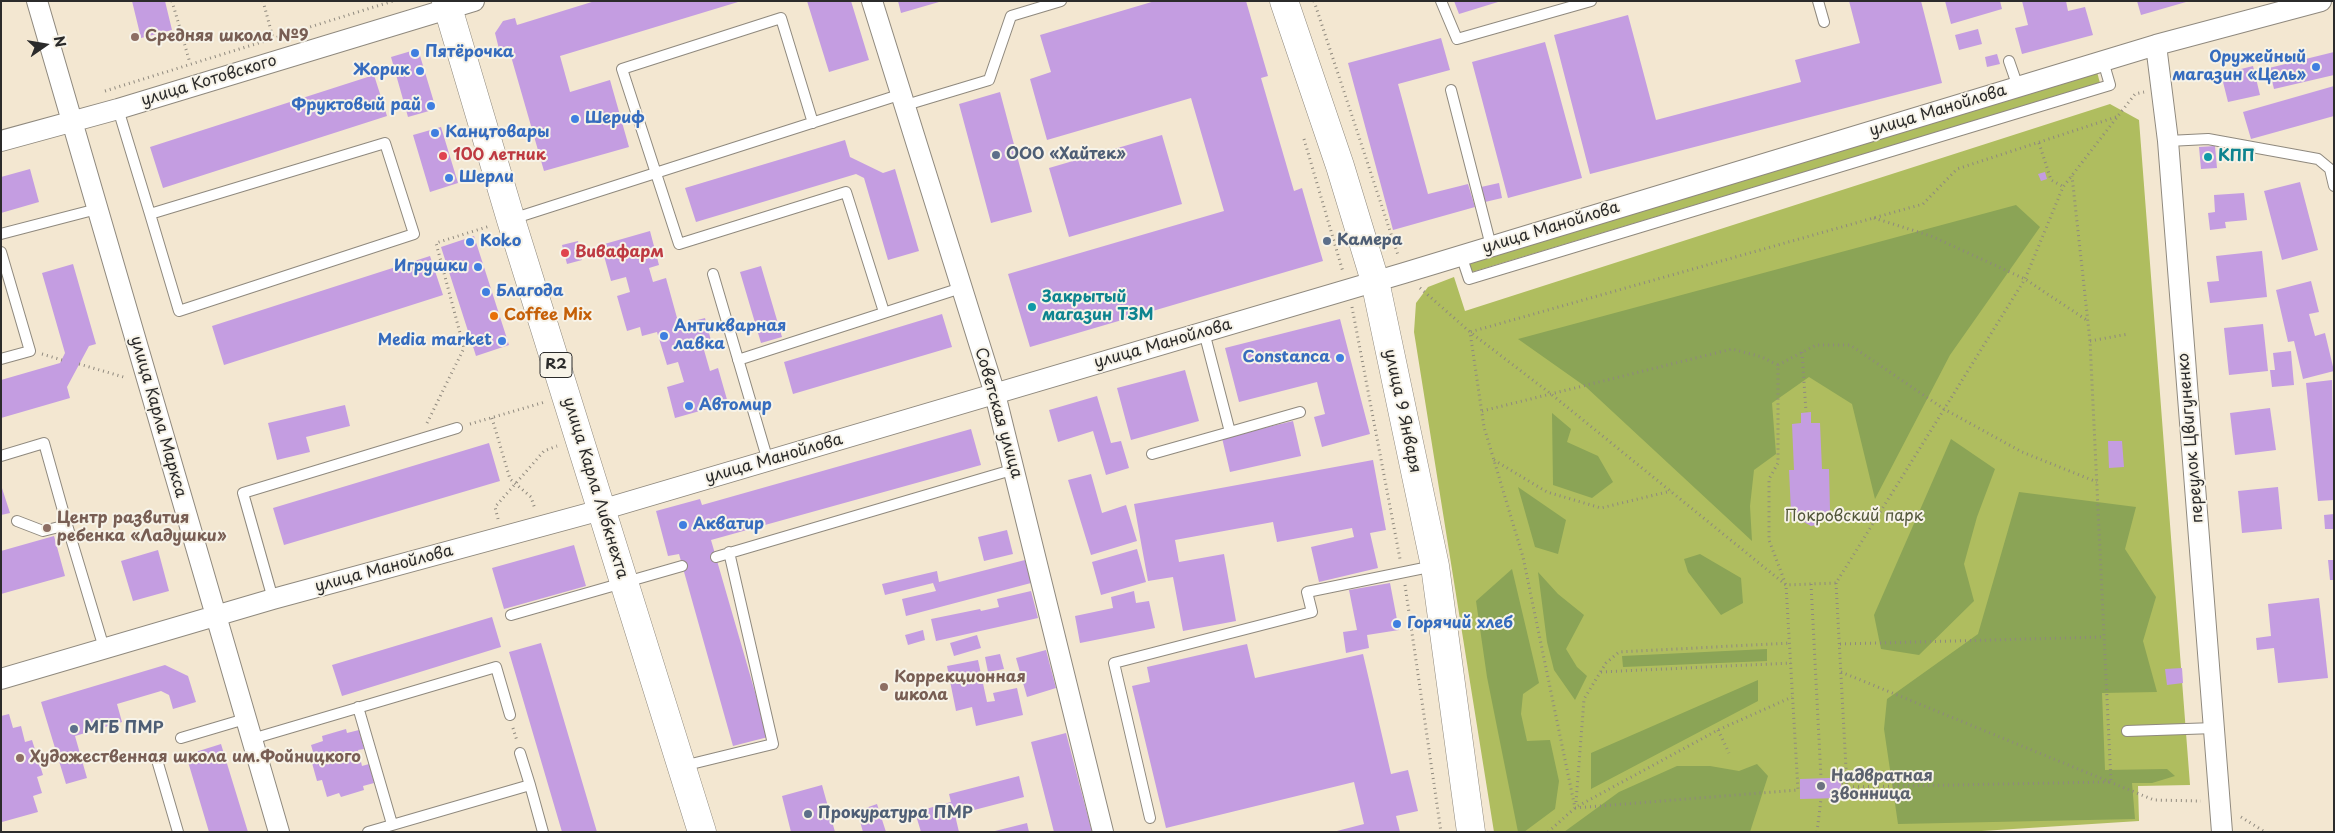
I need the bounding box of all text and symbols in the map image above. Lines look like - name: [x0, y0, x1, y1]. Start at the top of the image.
- north arrow: [20, 20, 70, 70]
- place label: Средняя школа №9: [145, 27, 309, 47]
- marker: Средняя школа №9: [129, 31, 141, 43]
- text: N: [49, 34, 72, 49]
- place label: Пятёрочка: [425, 43, 514, 63]
- marker: Пятёрочка: [409, 47, 421, 59]
- place label: Оружейный магазин «Цель»: [2172, 48, 2306, 86]
- street label: улица Котовского: [139, 51, 279, 111]
- place label: Жорик: [353, 61, 410, 81]
- marker: Оружейный магазин «Цель»: [2310, 61, 2322, 73]
- marker: Жорик: [414, 65, 426, 77]
- street label: улица Манойлова: [1867, 81, 2009, 141]
- place label: Фруктовый рай: [292, 96, 421, 116]
- marker: Фруктовый рай: [425, 100, 437, 112]
- place label: Шериф: [585, 109, 645, 129]
- marker: Шериф: [569, 113, 581, 125]
- place label: Канцтовары: [445, 123, 549, 143]
- marker: Канцтовары: [429, 127, 441, 139]
- place label: ООО «Хайтек»: [1006, 145, 1126, 165]
- place label: 100 летник: [453, 146, 546, 166]
- place label: КПП: [2218, 147, 2255, 167]
- marker: ООО «Хайтек»: [990, 149, 1002, 161]
- marker: 100 летник: [437, 150, 449, 162]
- marker: КПП: [2202, 151, 2214, 163]
- place label: Шерли: [459, 168, 514, 188]
- marker: Шерли: [443, 172, 455, 184]
- street label: улица Манойлова: [1480, 198, 1622, 258]
- place label: Камера: [1337, 231, 1403, 251]
- place label: Koko: [480, 232, 521, 252]
- marker: Камера: [1321, 235, 1333, 247]
- marker: Koko: [464, 236, 476, 248]
- place label: Вивафарм: [575, 243, 664, 263]
- marker: Вивафарм: [559, 247, 571, 259]
- place label: Игрушки: [394, 257, 468, 277]
- marker: Игрушки: [472, 261, 484, 273]
- place label: Благода: [496, 282, 564, 302]
- marker: Благода: [480, 286, 492, 298]
- place label: Закрытый магазин ТЗМ: [1042, 288, 1154, 326]
- marker: Закрытый магазин ТЗМ: [1026, 301, 1038, 313]
- place label: Coffee Mix: [504, 306, 592, 326]
- marker: Coffee Mix: [488, 310, 500, 322]
- street label: улица Манойлова: [1092, 315, 1234, 373]
- place label: Антикварная лавка: [674, 317, 786, 355]
- marker: Антикварная лавка: [658, 330, 670, 342]
- place label: Media market: [378, 331, 492, 351]
- street label: улица Карла Маркса: [126, 334, 190, 500]
- marker: Media market: [496, 335, 508, 347]
- street label: Советская улица: [970, 345, 1026, 481]
- street label: улица 9 Января: [1379, 347, 1425, 475]
- place label: Constanca: [1243, 348, 1330, 368]
- road number: R2: [540, 352, 572, 378]
- marker: Constanca: [1334, 352, 1346, 364]
- street label: переулок Цвигуненко: [2174, 352, 2208, 524]
- street label: улица Карла Либкнехта: [558, 395, 632, 581]
- place label: Автомир: [699, 396, 772, 416]
- marker: Автомир: [683, 400, 695, 412]
- street label: улица Манойлова: [703, 430, 845, 488]
- park label: Покровский парк: [1785, 507, 1923, 527]
- place label: Центр развития ребенка «Ладушки»: [57, 509, 226, 547]
- place label: Акватир: [693, 515, 764, 535]
- marker: Акватир: [677, 519, 689, 531]
- marker: Центр развития ребенка «Ладушки»: [41, 522, 53, 534]
- street label: улица Манойлова: [313, 541, 455, 597]
- place label: Горячий хлеб: [1407, 614, 1513, 634]
- marker: Горячий хлеб: [1391, 618, 1403, 630]
- place label: Коррекционная школа: [894, 668, 1026, 706]
- marker: Коррекционная школа: [878, 681, 890, 693]
- place label: МГБ ПМР: [84, 719, 163, 739]
- marker: МГБ ПМР: [68, 723, 80, 735]
- place label: Художественная школа им.Фойницкого: [30, 748, 361, 768]
- marker: Художественная школа им.Фойницкого: [14, 752, 26, 764]
- place label: Надвратная звонница: [1831, 767, 1933, 805]
- marker: Надвратная звонница: [1815, 780, 1827, 792]
- place label: Прокуратура ПМР: [818, 804, 973, 824]
- marker: Прокуратура ПМР: [802, 808, 814, 820]

